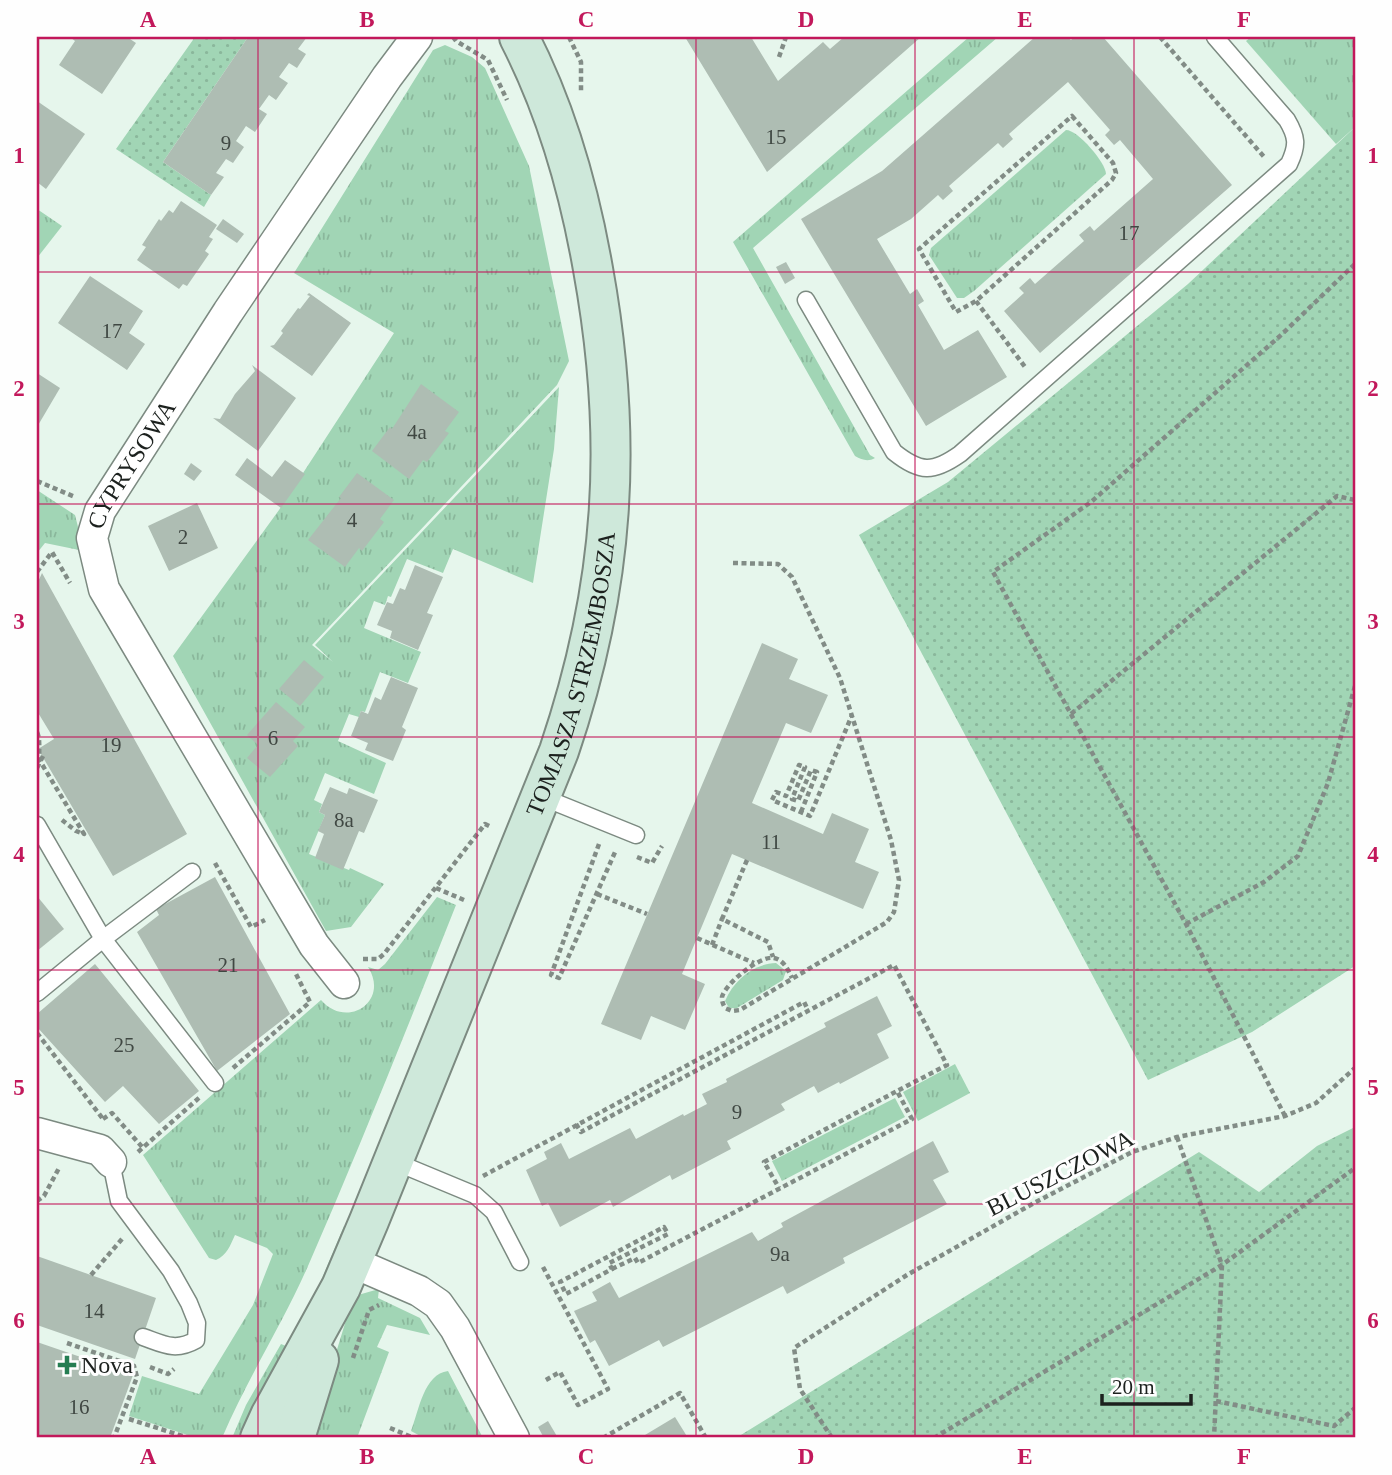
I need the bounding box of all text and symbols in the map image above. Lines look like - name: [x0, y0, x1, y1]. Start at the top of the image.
- text: A: [140, 7, 157, 32]
- text: B: [359, 7, 375, 32]
- text: C: [578, 7, 594, 32]
- text: D: [798, 7, 814, 32]
- text: E: [1017, 7, 1033, 32]
- text: F: [1237, 7, 1251, 32]
- house number: 15: [766, 125, 787, 149]
- house number: 9: [221, 131, 231, 155]
- text: 1: [13, 143, 25, 168]
- text: 1: [1367, 143, 1379, 168]
- house number: 17: [1119, 221, 1140, 245]
- house number: 17: [102, 319, 123, 343]
- text: 2: [13, 376, 25, 401]
- text: 2: [1367, 376, 1379, 401]
- street label: CYPRYSOWA: [83, 395, 181, 532]
- house number: 4a: [407, 420, 428, 444]
- house number: 4: [347, 508, 358, 532]
- house number: 2: [178, 525, 188, 549]
- street label: TOMASZA STRZEMBOSZA: [521, 530, 620, 820]
- text: 3: [13, 609, 25, 634]
- text: 3: [1367, 609, 1379, 634]
- house number: 6: [268, 726, 278, 750]
- house number: 19: [101, 733, 122, 757]
- house number: 8a: [334, 808, 355, 832]
- house number: 11: [761, 830, 781, 854]
- text: 4: [13, 842, 25, 867]
- text: 4: [1367, 842, 1379, 867]
- house number: 21: [218, 953, 239, 977]
- house number: 25: [114, 1033, 135, 1057]
- text: 5: [13, 1075, 25, 1100]
- text: 5: [1367, 1075, 1379, 1100]
- house number: 9: [732, 1100, 742, 1124]
- street label: BLUSZCZOWA: [982, 1124, 1138, 1221]
- house number: 9a: [770, 1242, 791, 1266]
- house number: 14: [84, 1299, 105, 1323]
- text: 6: [13, 1308, 25, 1333]
- text: 6: [1367, 1308, 1379, 1333]
- place label: Nova: [81, 1352, 133, 1378]
- marker: Nova: [59, 1357, 75, 1373]
- scale bar: [1102, 1363, 1191, 1407]
- text: 20 m: [1112, 1375, 1155, 1399]
- house number: 16: [69, 1395, 90, 1419]
- text: A: [140, 1444, 157, 1469]
- text: B: [359, 1444, 375, 1469]
- text: C: [578, 1444, 594, 1469]
- text: D: [798, 1444, 814, 1469]
- text: E: [1017, 1444, 1033, 1469]
- text: F: [1237, 1444, 1251, 1469]

